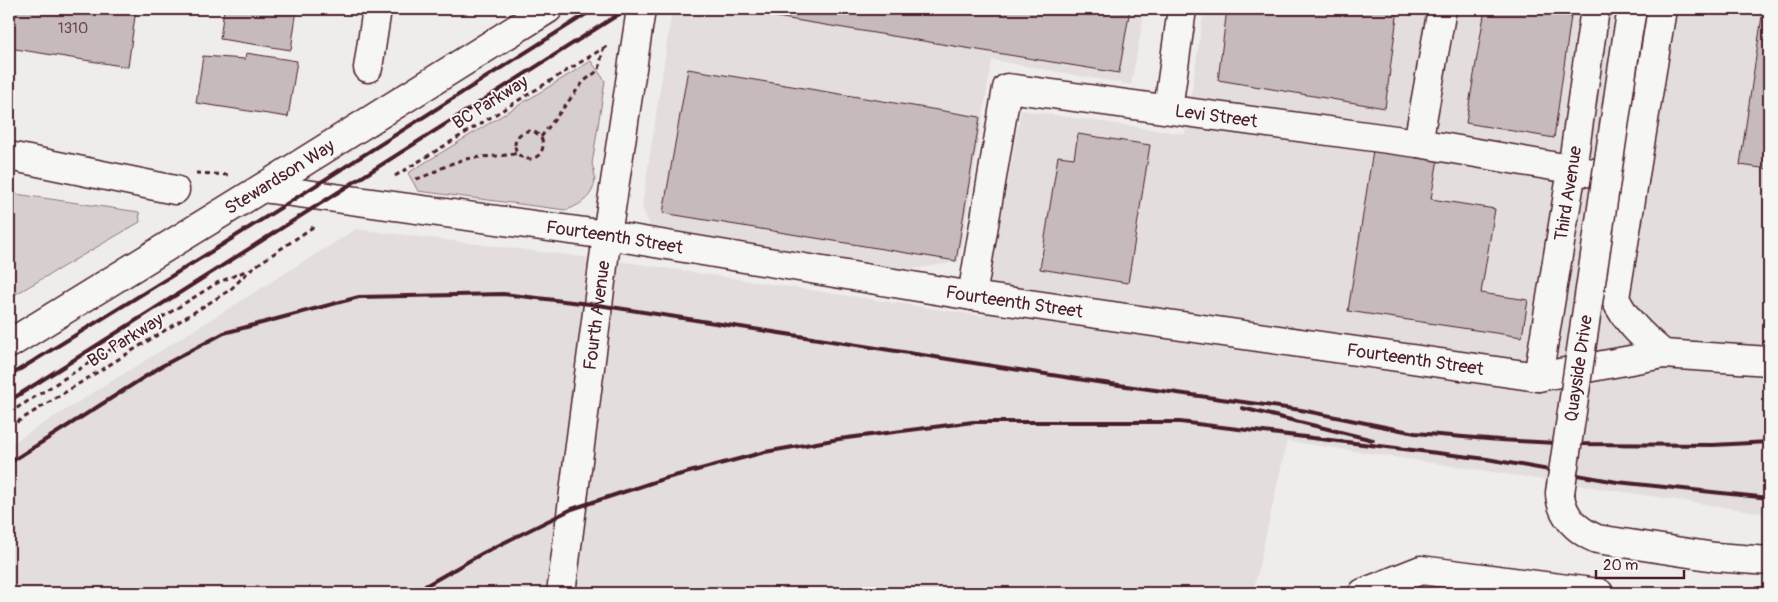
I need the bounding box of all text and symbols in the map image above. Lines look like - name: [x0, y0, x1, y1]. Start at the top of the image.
- house number: 1310: [58, 19, 88, 38]
- street label: BC Parkway: [448, 70, 533, 135]
- street label: Levi Street: [1173, 100, 1260, 134]
- street label: Stewardson Way: [221, 134, 339, 220]
- street label: Third Avenue: [1550, 144, 1587, 243]
- street label: Fourteenth Street: [545, 216, 685, 260]
- street label: Fourth Avenue: [579, 259, 616, 371]
- street label: Fourteenth Street: [944, 281, 1085, 324]
- street label: BC Parkway: [83, 308, 168, 373]
- street label: Quayside Drive: [1560, 313, 1598, 423]
- street label: Fourteenth Street: [1345, 339, 1486, 381]
- scale bar: [1596, 547, 1683, 579]
- text: 20 m: [1603, 556, 1638, 575]

